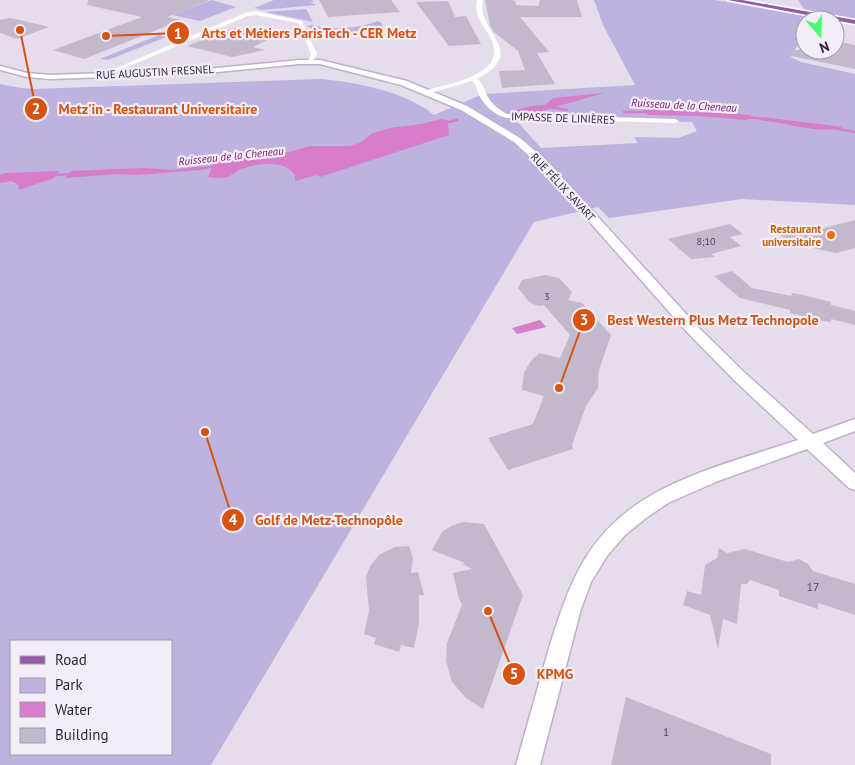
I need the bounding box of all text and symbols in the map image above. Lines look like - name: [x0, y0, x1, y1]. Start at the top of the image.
- north arrow: [795, 10, 845, 60]
- callout: Arts et Métiers ParisTech - CER Metz: [165, 19, 427, 48]
- text: 1: [174, 24, 182, 43]
- text: Arts et Métiers ParisTech - CER Metz: [201, 24, 417, 42]
- text: N: [817, 37, 832, 57]
- street label: RUE AUGUSTIN FRESNEL: [96, 62, 215, 82]
- callout: Metz'in - Restaurant Universitaire: [23, 94, 269, 123]
- water label: Ruisseau de la Cheneau: [631, 95, 738, 115]
- text: 2: [32, 99, 40, 118]
- text: Metz'in - Restaurant Universitaire: [59, 100, 257, 118]
- street label: IMPASSE DE LINIÈRES: [511, 109, 615, 127]
- water label: Ruisseau de la Cheneau: [178, 143, 285, 168]
- street label: RUE FÉLIX SAVART: [528, 150, 598, 224]
- place label: Restaurant universitaire: [762, 222, 821, 249]
- marker: Restaurant universitaire: [825, 229, 837, 241]
- house number: 8;10: [697, 235, 716, 248]
- house number: 3: [544, 290, 550, 303]
- callout: Best Western Plus Metz Technopole: [572, 306, 829, 335]
- text: 3: [580, 310, 588, 329]
- text: Best Western Plus Metz Technopole: [607, 311, 819, 329]
- callout: Golf de Metz-Technopôle: [221, 506, 413, 535]
- text: 4: [229, 510, 238, 529]
- text: Golf de Metz-Technopôle: [255, 511, 403, 529]
- house number: 17: [806, 579, 820, 594]
- legend: [10, 640, 172, 755]
- text: Road: [55, 650, 87, 669]
- callout: KPMG: [502, 660, 583, 689]
- text: 5: [510, 664, 518, 683]
- text: KPMG: [537, 665, 573, 683]
- text: Park: [55, 675, 83, 694]
- text: Water: [55, 700, 92, 719]
- house number: 1: [663, 724, 669, 739]
- text: Building: [55, 725, 109, 744]

